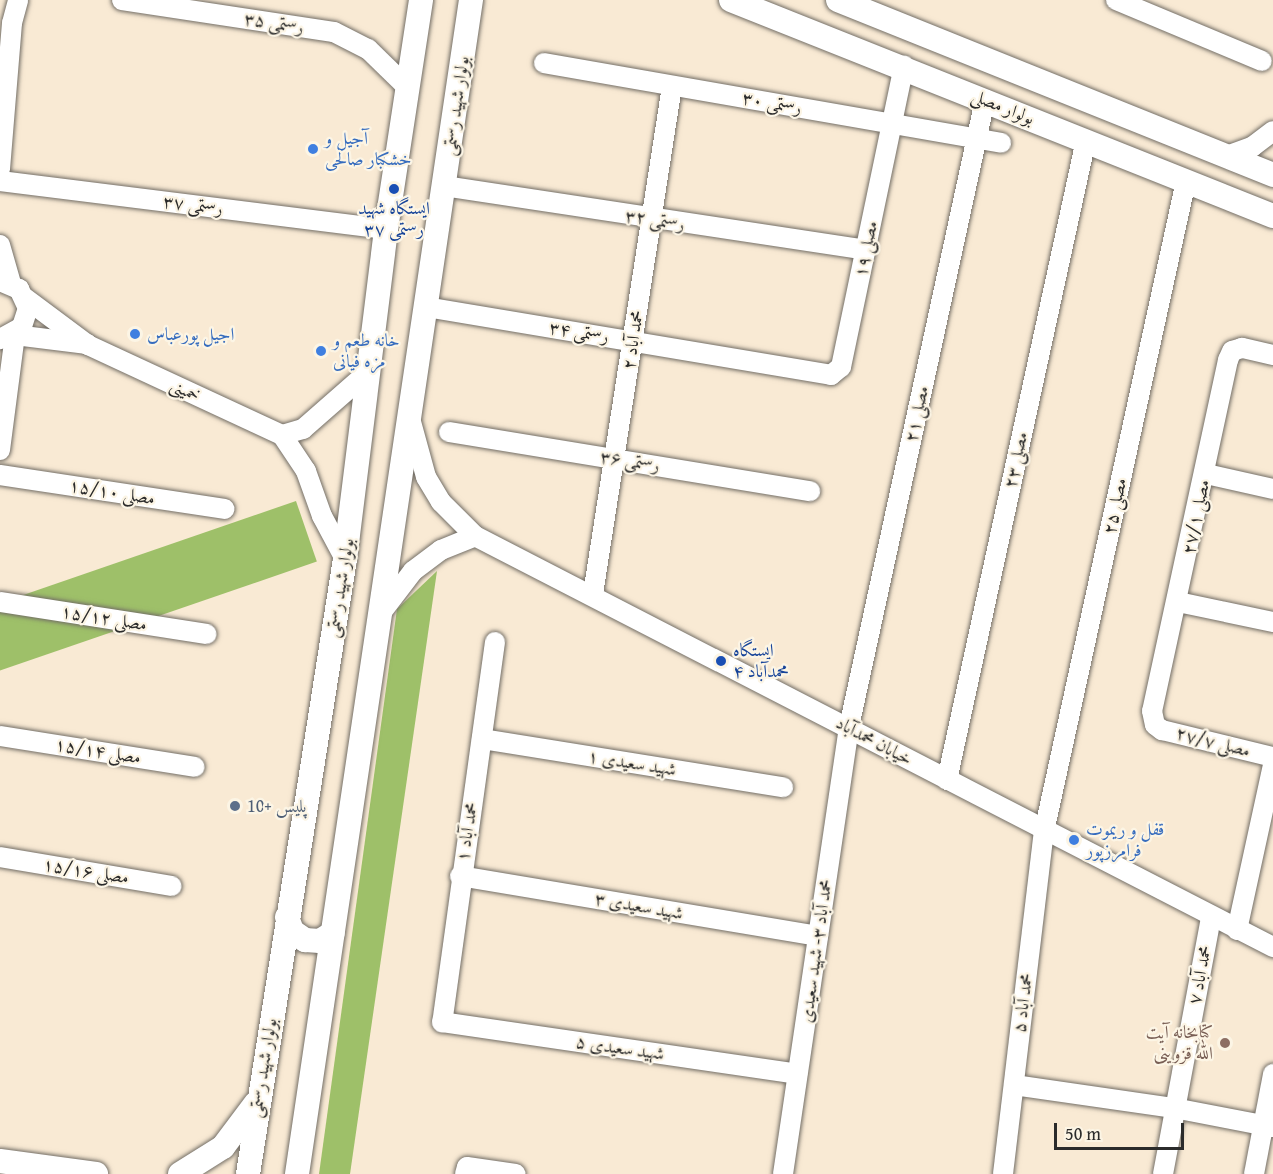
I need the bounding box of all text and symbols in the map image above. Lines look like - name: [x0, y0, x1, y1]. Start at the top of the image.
- street label: رستمی ۳۵: [243, 8, 305, 38]
- street label: بولوار شهید رستمی: [438, 55, 474, 157]
- street label: بولوار مصلی: [968, 85, 1038, 129]
- street label: رستمی ۳۰: [741, 87, 803, 119]
- place label: آجیل و خشکبار صالحی: [325, 128, 411, 170]
- marker: آجیل و خشکبار صالحی: [306, 142, 320, 156]
- marker: ایستگاه شهید رستمی ۳۷: [387, 182, 401, 196]
- street label: رستمی ۳۷: [162, 191, 224, 219]
- place label: ایستگاه شهید رستمی ۳۷: [358, 198, 430, 240]
- street label: رستمی ۳۲: [624, 205, 686, 235]
- street label: مصلی ۱۹: [850, 219, 882, 279]
- street label: محمد آباد ۲: [618, 309, 648, 371]
- street label: رستمی ۳۴: [548, 317, 610, 347]
- place label: اجیل پورعباس: [147, 323, 234, 345]
- marker: اجیل پورعباس: [128, 327, 142, 341]
- place label: خانه طعم و مزه فیانی: [333, 330, 400, 372]
- marker: خانه طعم و مزه فیانی: [314, 344, 328, 358]
- street label: خمینی: [167, 374, 203, 406]
- street label: مصلی ۲۱: [901, 384, 933, 444]
- street label: مصلی ۲۳: [1000, 430, 1032, 490]
- street label: رستمی ۳۶: [599, 446, 661, 476]
- street label: مصلی ۱۵/۱۰: [68, 475, 156, 509]
- street label: مصلی ۲۵: [1099, 476, 1131, 536]
- street label: مصلی ۲۷/۱: [1178, 478, 1214, 556]
- street label: بولوار شهید رستمی: [321, 537, 359, 639]
- street label: مصلی ۱۵/۱۲: [60, 601, 148, 635]
- place label: ایستگاه محمدآباد ۴: [733, 640, 789, 682]
- marker: ایستگاه محمدآباد ۴: [714, 654, 728, 668]
- street label: خیابان محمدآباد: [832, 712, 916, 770]
- street label: مصلی ۲۷/۷: [1174, 722, 1252, 762]
- street label: مصلی ۱۵/۱۴: [54, 734, 142, 768]
- street label: شهید سعیدی ۱: [586, 745, 678, 781]
- place label: پلیس +10: [247, 795, 307, 817]
- marker: پلیس +10: [228, 799, 242, 813]
- street label: محمد آباد ۱: [452, 801, 482, 863]
- place label: قفل و ریموت فرامرزپور: [1086, 819, 1164, 862]
- marker: قفل و ریموت فرامرزپور: [1067, 833, 1081, 847]
- street label: مصلی ۱۵/۱۶: [42, 854, 130, 888]
- street label: محمد آباد ۳- شهید سعیدی: [795, 878, 837, 1024]
- street label: شهید سعیدی ۳: [593, 888, 685, 924]
- street label: محمد آباد ۷: [1184, 944, 1216, 1006]
- street label: محمد آباد ۵: [1009, 972, 1037, 1034]
- street label: بولوار شهید رستمی: [244, 1017, 282, 1119]
- place label: کتابخانه آیت الله قزوینی: [1146, 1022, 1213, 1064]
- street label: شهید سعیدی ۵: [574, 1031, 666, 1065]
- marker: کتابخانه آیت الله قزوینی: [1218, 1036, 1232, 1050]
- scale bar: [1057, 1111, 1188, 1149]
- text: 50 m: [1065, 1120, 1101, 1147]

